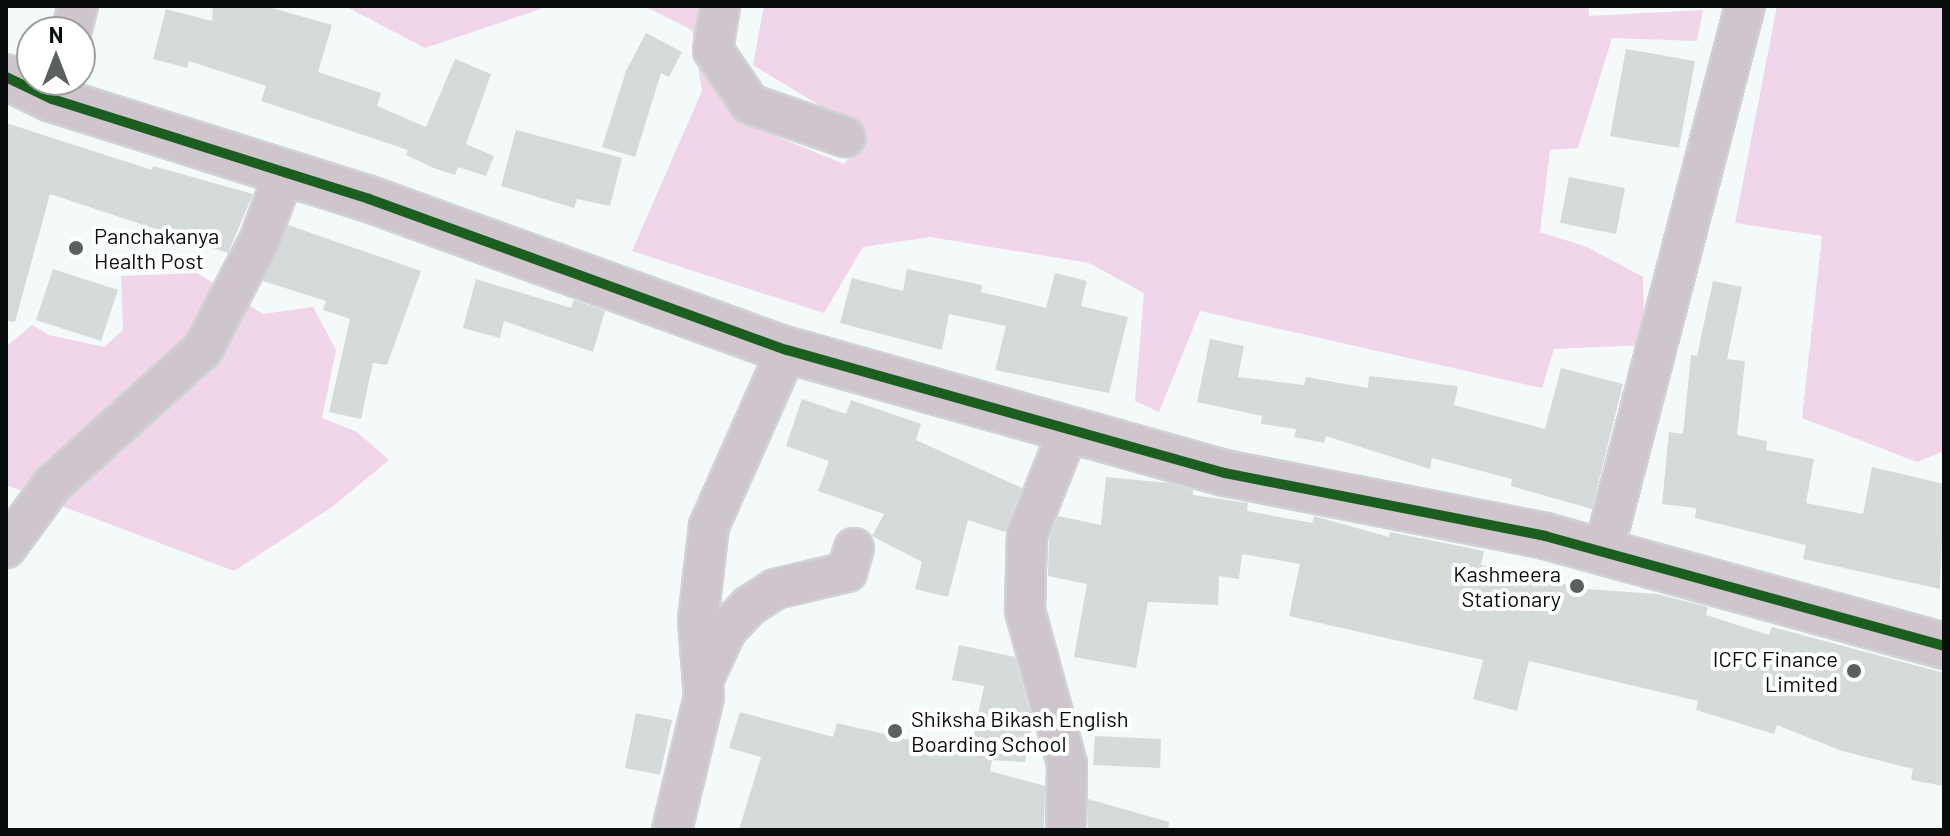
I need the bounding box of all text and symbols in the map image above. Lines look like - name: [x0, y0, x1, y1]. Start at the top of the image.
- north arrow: [16, 16, 96, 96]
- text: N: [49, 21, 63, 47]
- place label: Panchakanya Health Post: [94, 222, 219, 274]
- marker: Panchakanya Health Post: [65, 237, 87, 259]
- place label: Kashmeera Stationary: [1453, 560, 1561, 612]
- marker: Kashmeera Stationary: [1568, 577, 1586, 595]
- place label: ICFC Finance Limited: [1713, 645, 1838, 696]
- marker: ICFC Finance Limited: [1845, 662, 1863, 680]
- place label: Shiksha Bikash English Boarding School: [911, 705, 1129, 756]
- marker: Shiksha Bikash English Boarding School: [886, 722, 904, 740]

